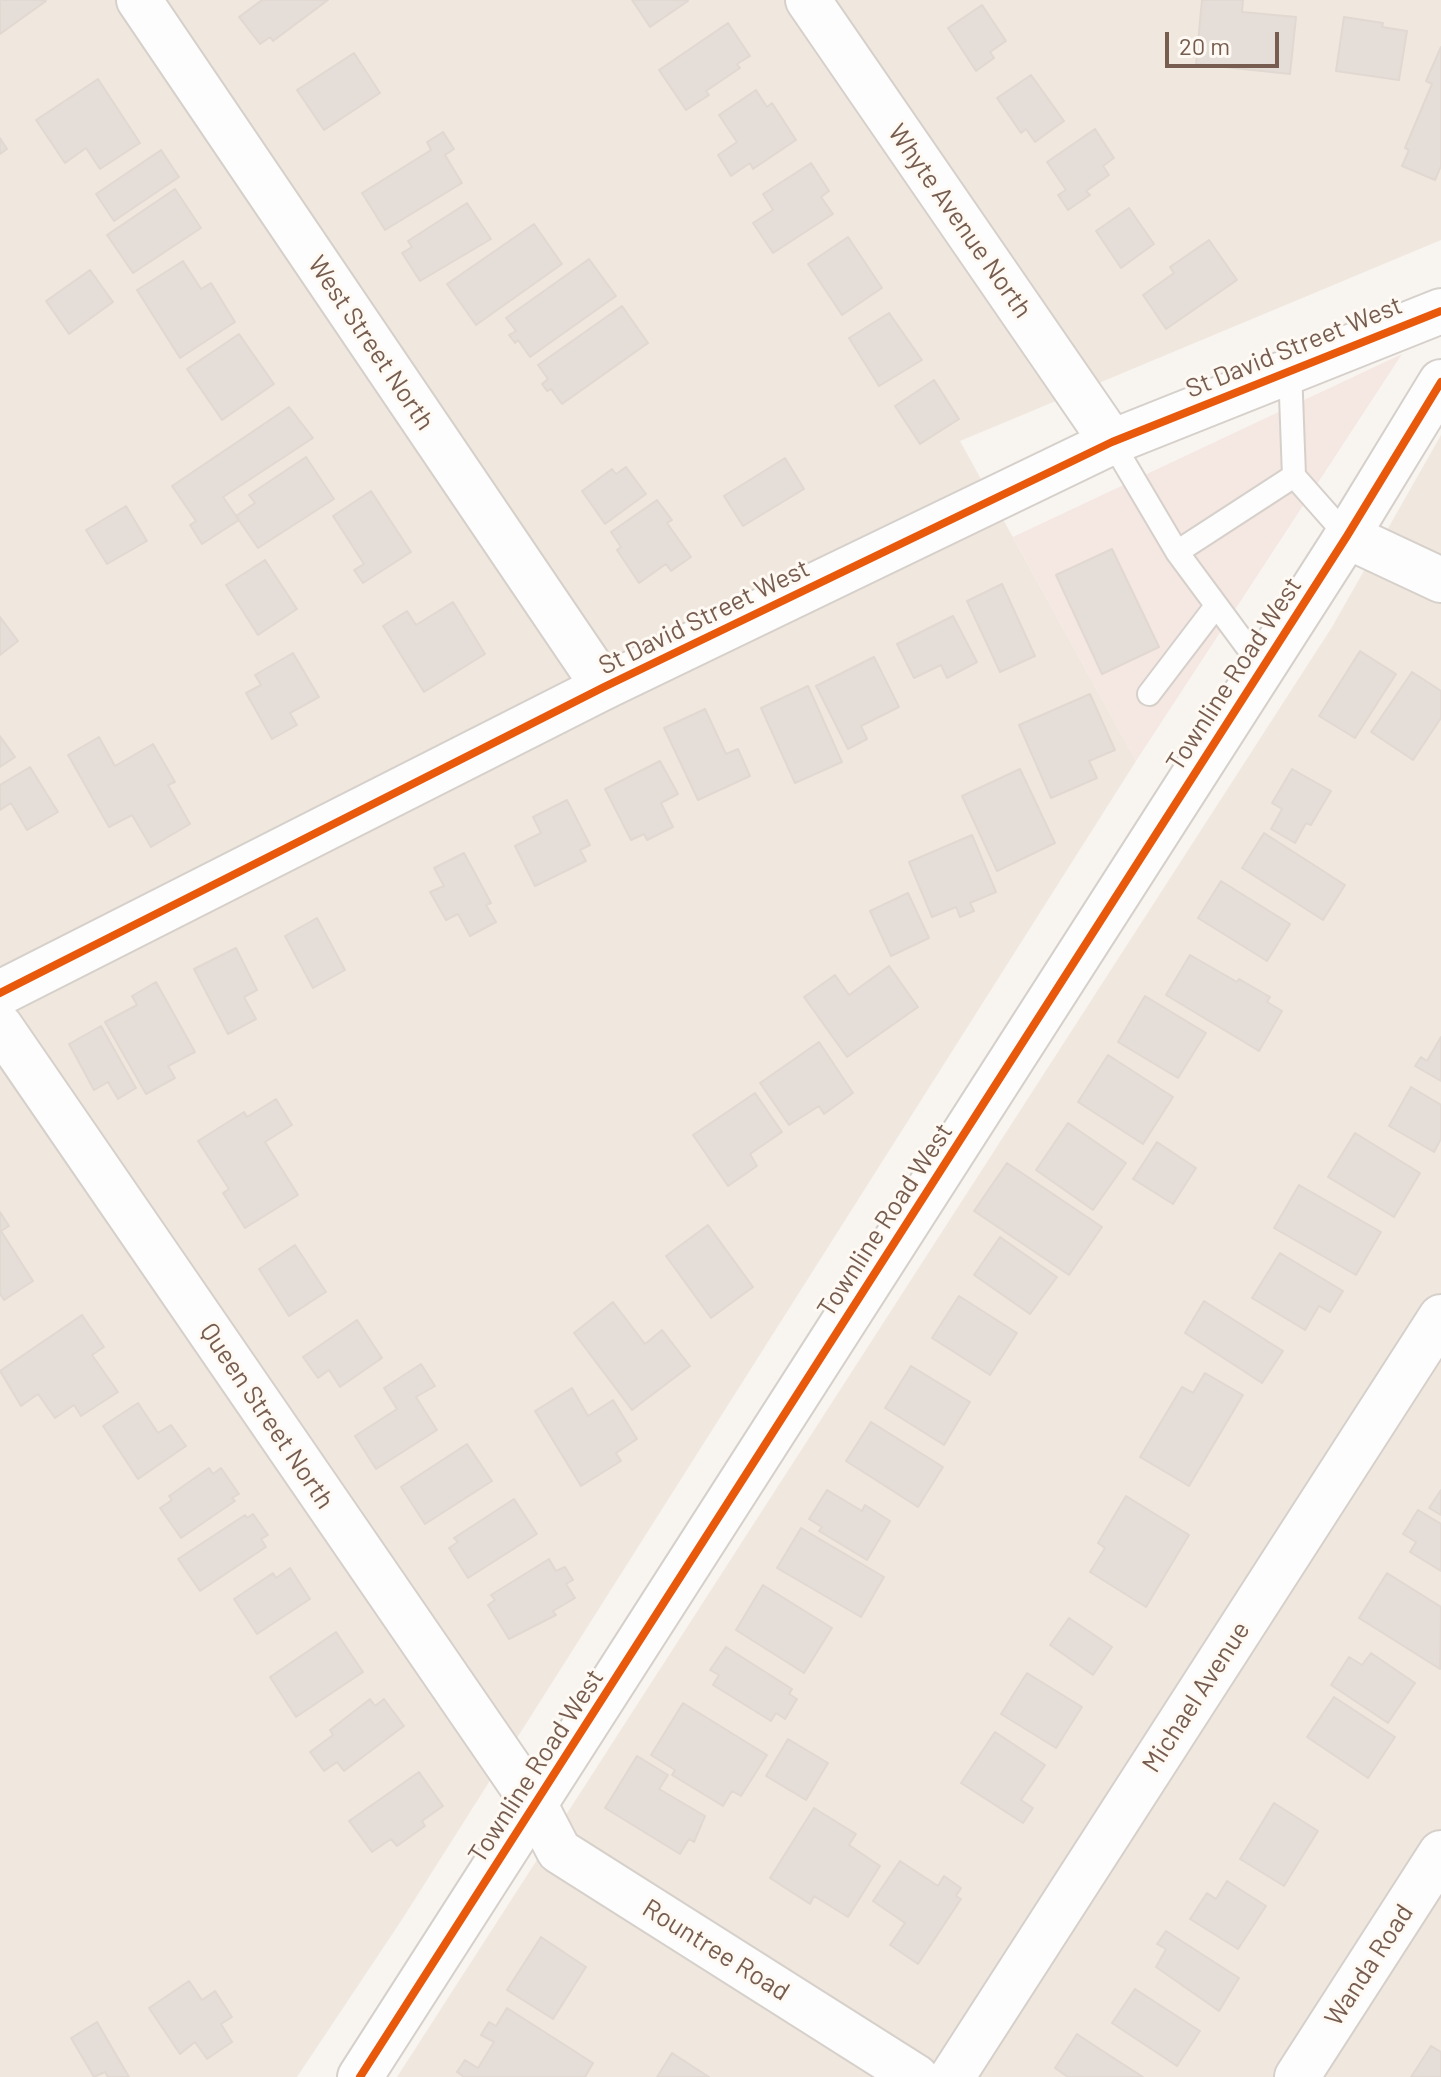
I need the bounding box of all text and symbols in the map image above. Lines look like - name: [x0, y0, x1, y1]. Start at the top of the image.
- scale bar: [1169, 16, 1283, 66]
- text: 20 m: [1179, 31, 1230, 60]
- street label: Whyte Avenue North: [881, 118, 1039, 324]
- street label: West Street North: [301, 250, 441, 436]
- street label: St David Street West: [1181, 289, 1407, 405]
- street label: St David Street West: [594, 552, 814, 682]
- street label: Townline Road West: [1160, 571, 1308, 777]
- street label: Townline Road West: [811, 1117, 959, 1323]
- street label: Queen Street North: [193, 1317, 341, 1515]
- street label: Michael Avenue: [1136, 1616, 1256, 1778]
- street label: Townline Road West: [462, 1663, 610, 1869]
- street label: Rountree Road: [637, 1892, 795, 2008]
- street label: Wanda Road: [1318, 1898, 1420, 2032]

